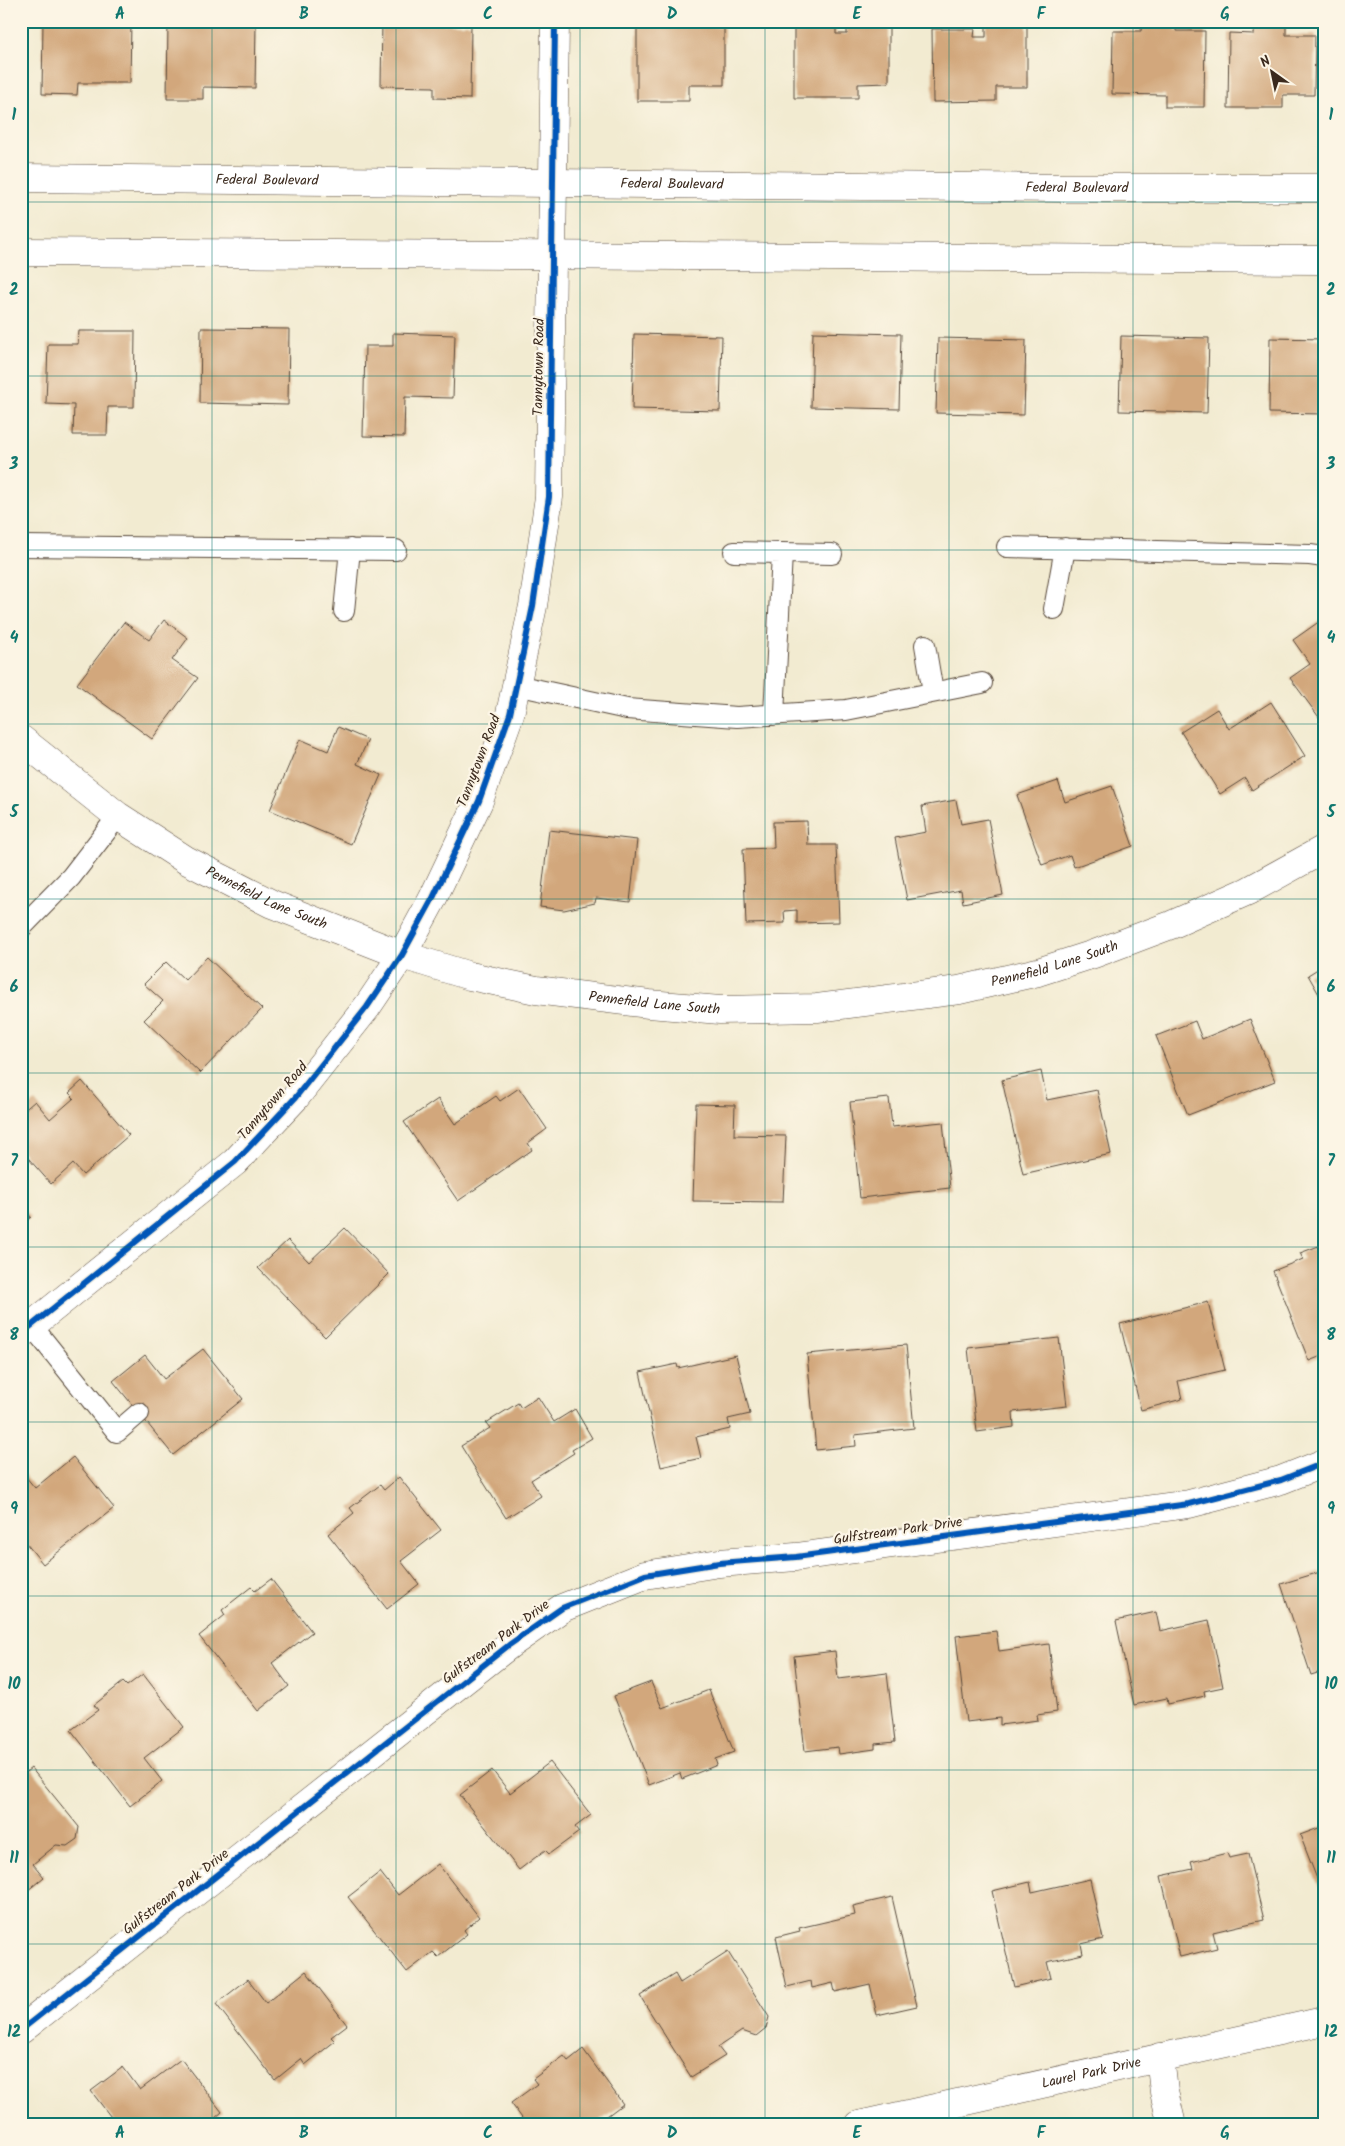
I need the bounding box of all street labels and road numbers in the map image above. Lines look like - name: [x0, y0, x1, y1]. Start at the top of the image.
- street label: Federal Boulevard: [215, 169, 320, 192]
- street label: Federal Boulevard: [620, 173, 725, 196]
- street label: Federal Boulevard: [1025, 177, 1130, 199]
- street label: Tannytown Road: [527, 317, 551, 416]
- street label: Tannytown Road: [451, 710, 507, 811]
- street label: Pennefield Lane South: [202, 861, 331, 936]
- street label: Pennefield Lane South: [989, 935, 1121, 993]
- street label: Pennefield Lane South: [587, 986, 721, 1021]
- street label: Tannytown Road: [233, 1056, 314, 1145]
- street label: Gulfstream Park Drive: [832, 1511, 964, 1551]
- street label: Gulfstream Park Drive: [438, 1594, 555, 1690]
- street label: Gulfstream Park Drive: [118, 1843, 234, 1941]
- street label: Laurel Park Drive: [1039, 2051, 1144, 2095]

